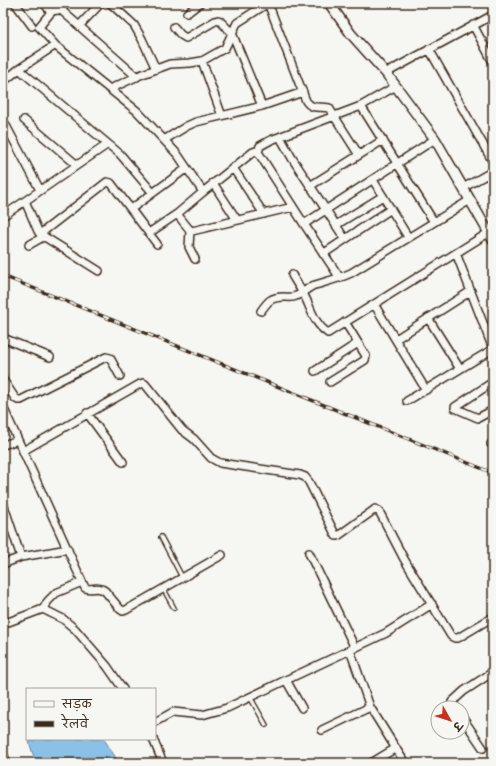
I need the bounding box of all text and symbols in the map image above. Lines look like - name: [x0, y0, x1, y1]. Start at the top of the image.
- legend: [26, 688, 156, 740]
- text: सड़क: [61, 696, 93, 712]
- north arrow: [430, 700, 470, 740]
- text: रेलवे: [60, 713, 89, 731]
- text: उ: [449, 718, 466, 735]

